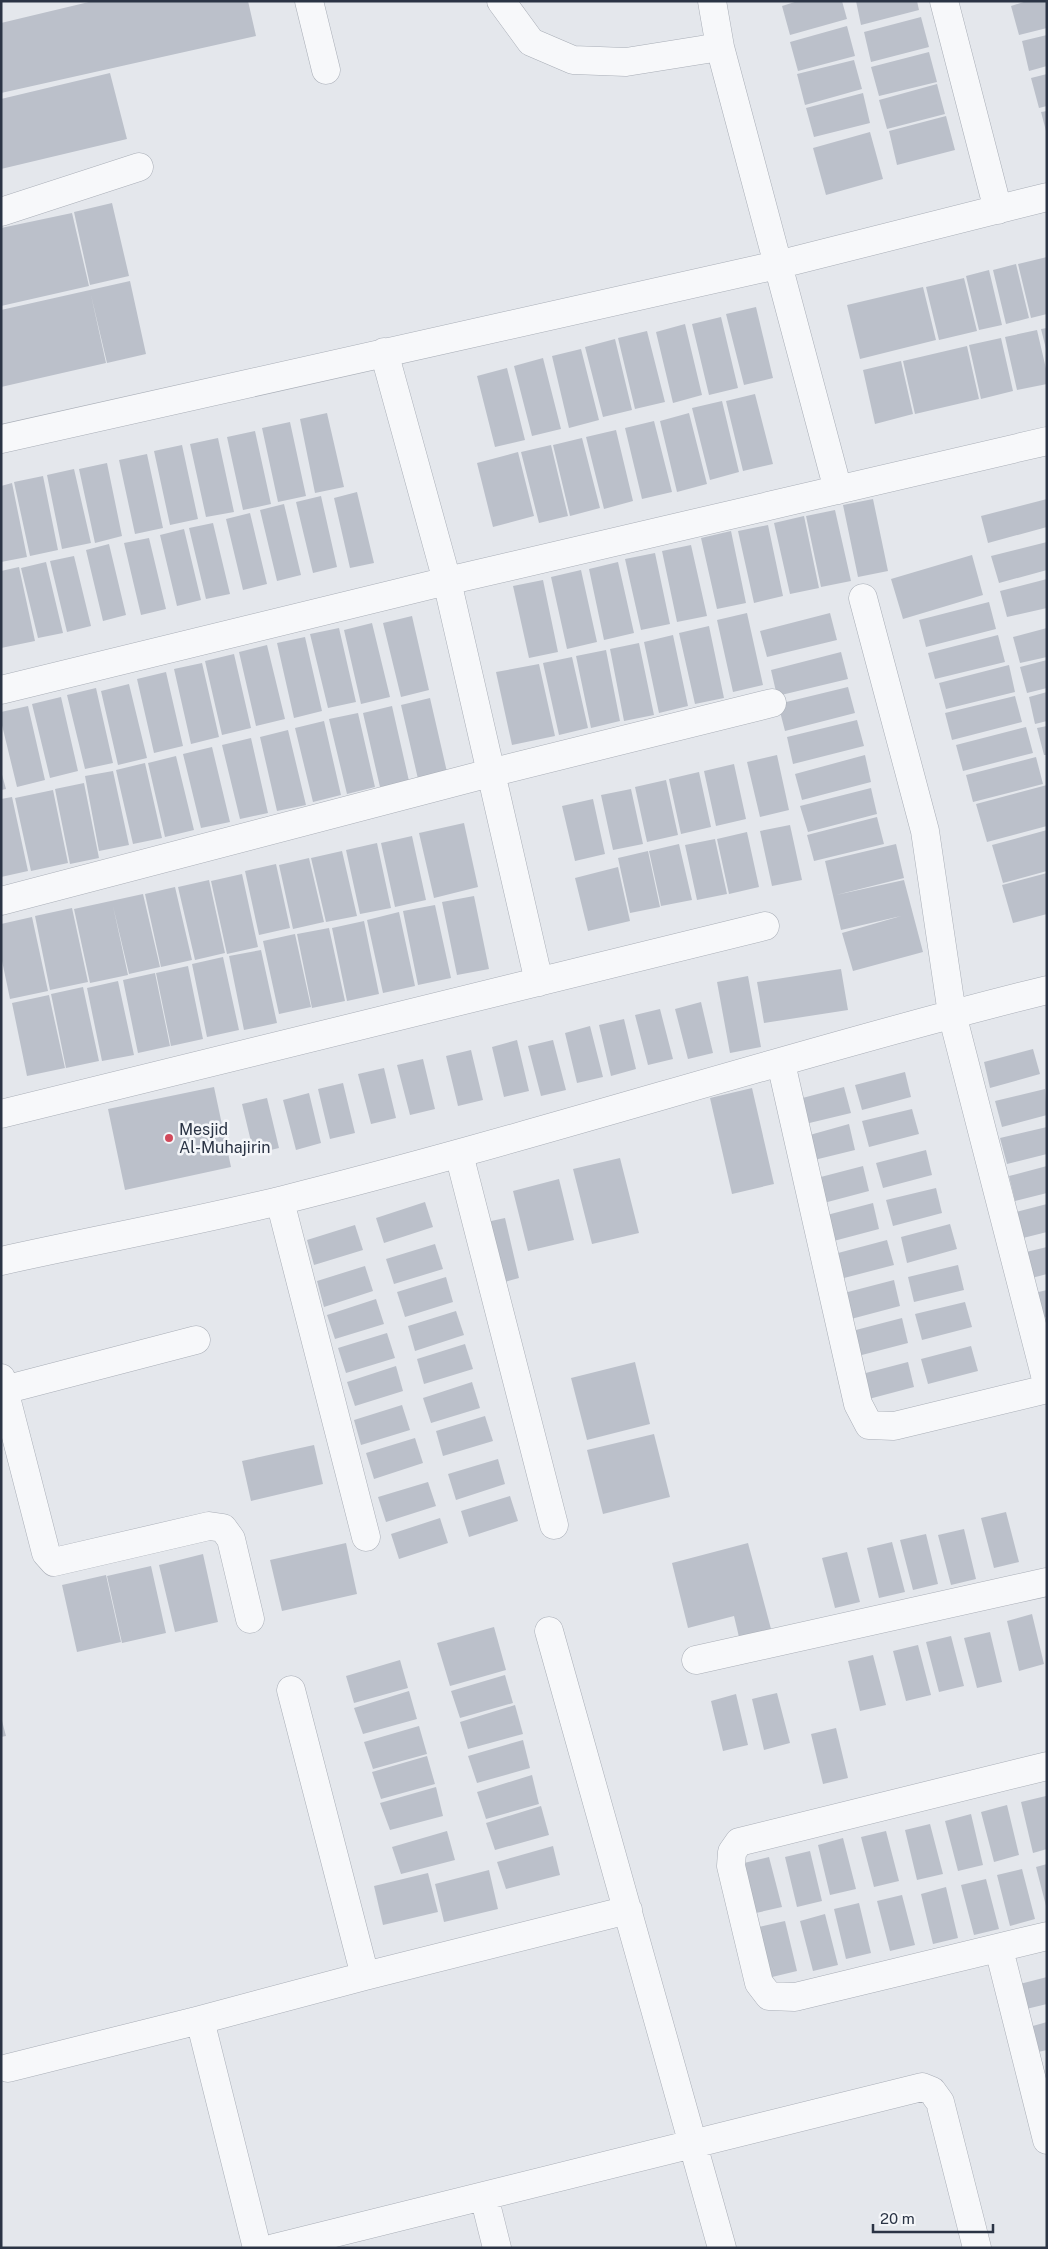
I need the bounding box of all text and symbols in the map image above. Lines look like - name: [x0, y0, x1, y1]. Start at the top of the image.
- place label: Mesjid Al-Muhajirin: [179, 1120, 270, 1157]
- marker: Mesjid Al-Muhajirin: [163, 1132, 175, 1144]
- scale bar: [873, 2202, 993, 2234]
- text: 20 m: [880, 2210, 915, 2227]

